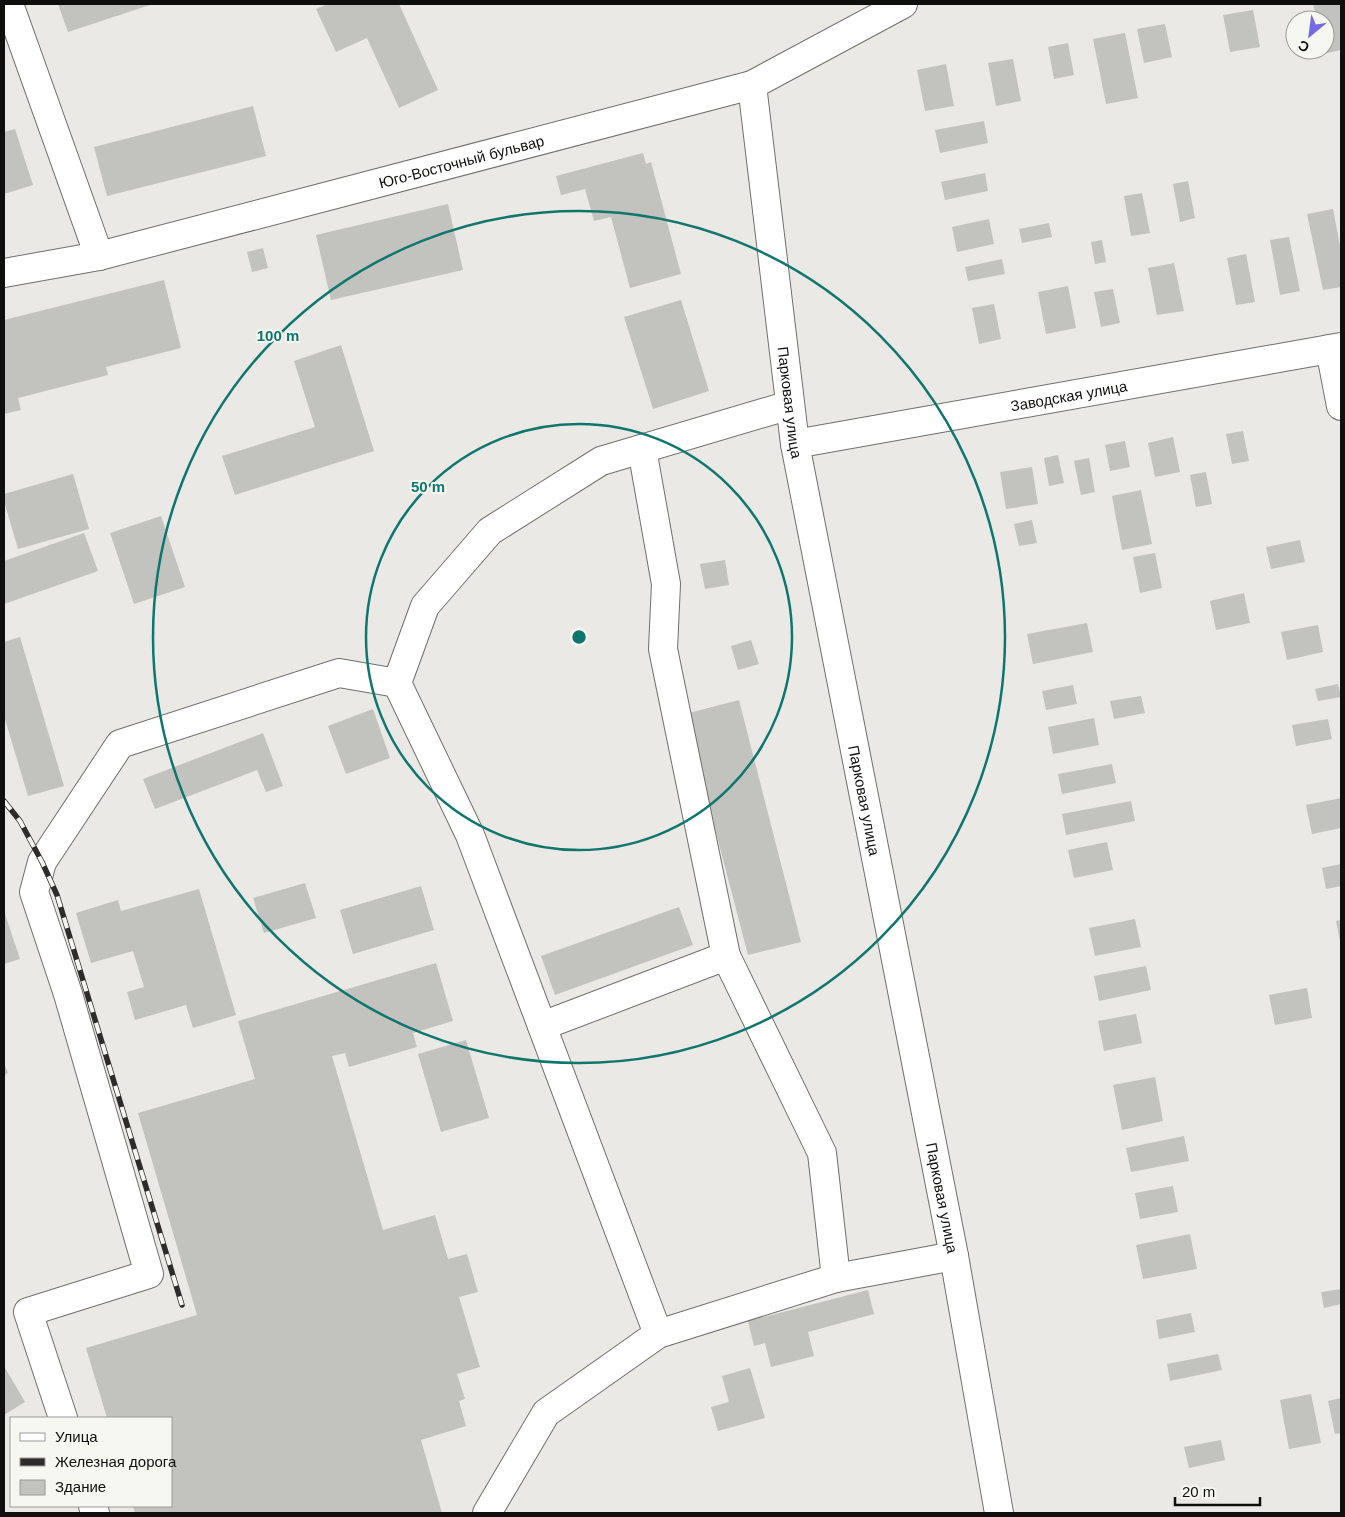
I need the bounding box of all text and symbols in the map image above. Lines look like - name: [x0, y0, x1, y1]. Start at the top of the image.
- north arrow: [1285, 10, 1335, 60]
- text: С: [1295, 37, 1312, 56]
- street label: Юго-Восточный бульвар: [377, 131, 546, 191]
- text: 100 m: [257, 327, 299, 344]
- street label: Парковая улица: [775, 346, 806, 460]
- street label: Заводская улица: [1009, 377, 1129, 414]
- text: 50 m: [411, 478, 445, 495]
- centre of rings: [570, 628, 588, 646]
- street label: Парковая улица: [846, 744, 884, 858]
- street label: Парковая улица: [923, 1141, 962, 1255]
- legend: [10, 1417, 172, 1507]
- text: Улица: [55, 1428, 98, 1445]
- text: Железная дорога: [55, 1453, 177, 1470]
- scale bar: [1175, 1474, 1260, 1506]
- text: Здание: [55, 1478, 106, 1495]
- text: 20 m: [1182, 1483, 1215, 1500]

